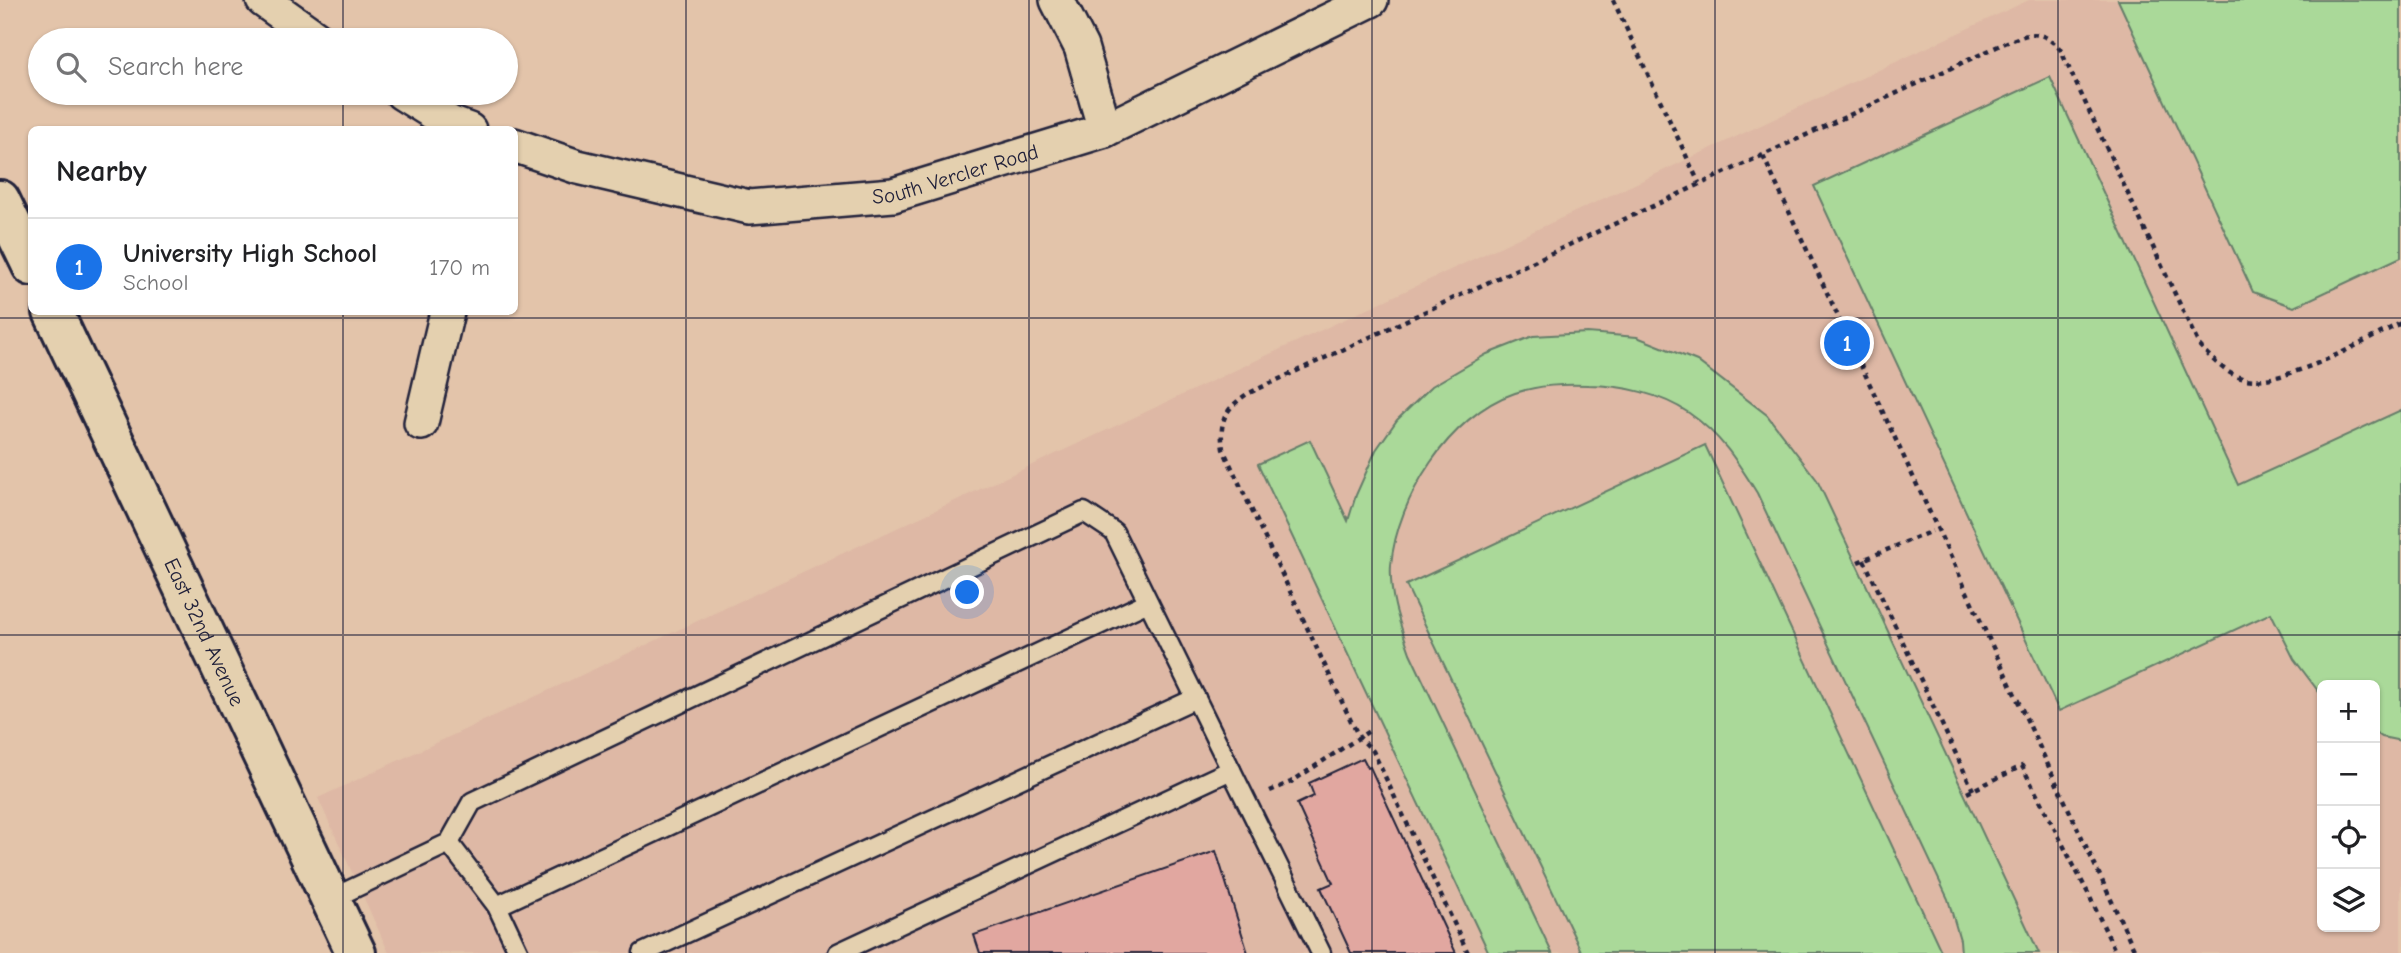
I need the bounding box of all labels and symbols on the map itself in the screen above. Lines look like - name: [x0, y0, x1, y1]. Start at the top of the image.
- street label: South Vercler Road: [871, 139, 1041, 209]
- pin: 1: [1824, 317, 1870, 369]
- street label: East 32nd Avenue: [159, 554, 249, 710]
- your location: [950, 575, 984, 609]

